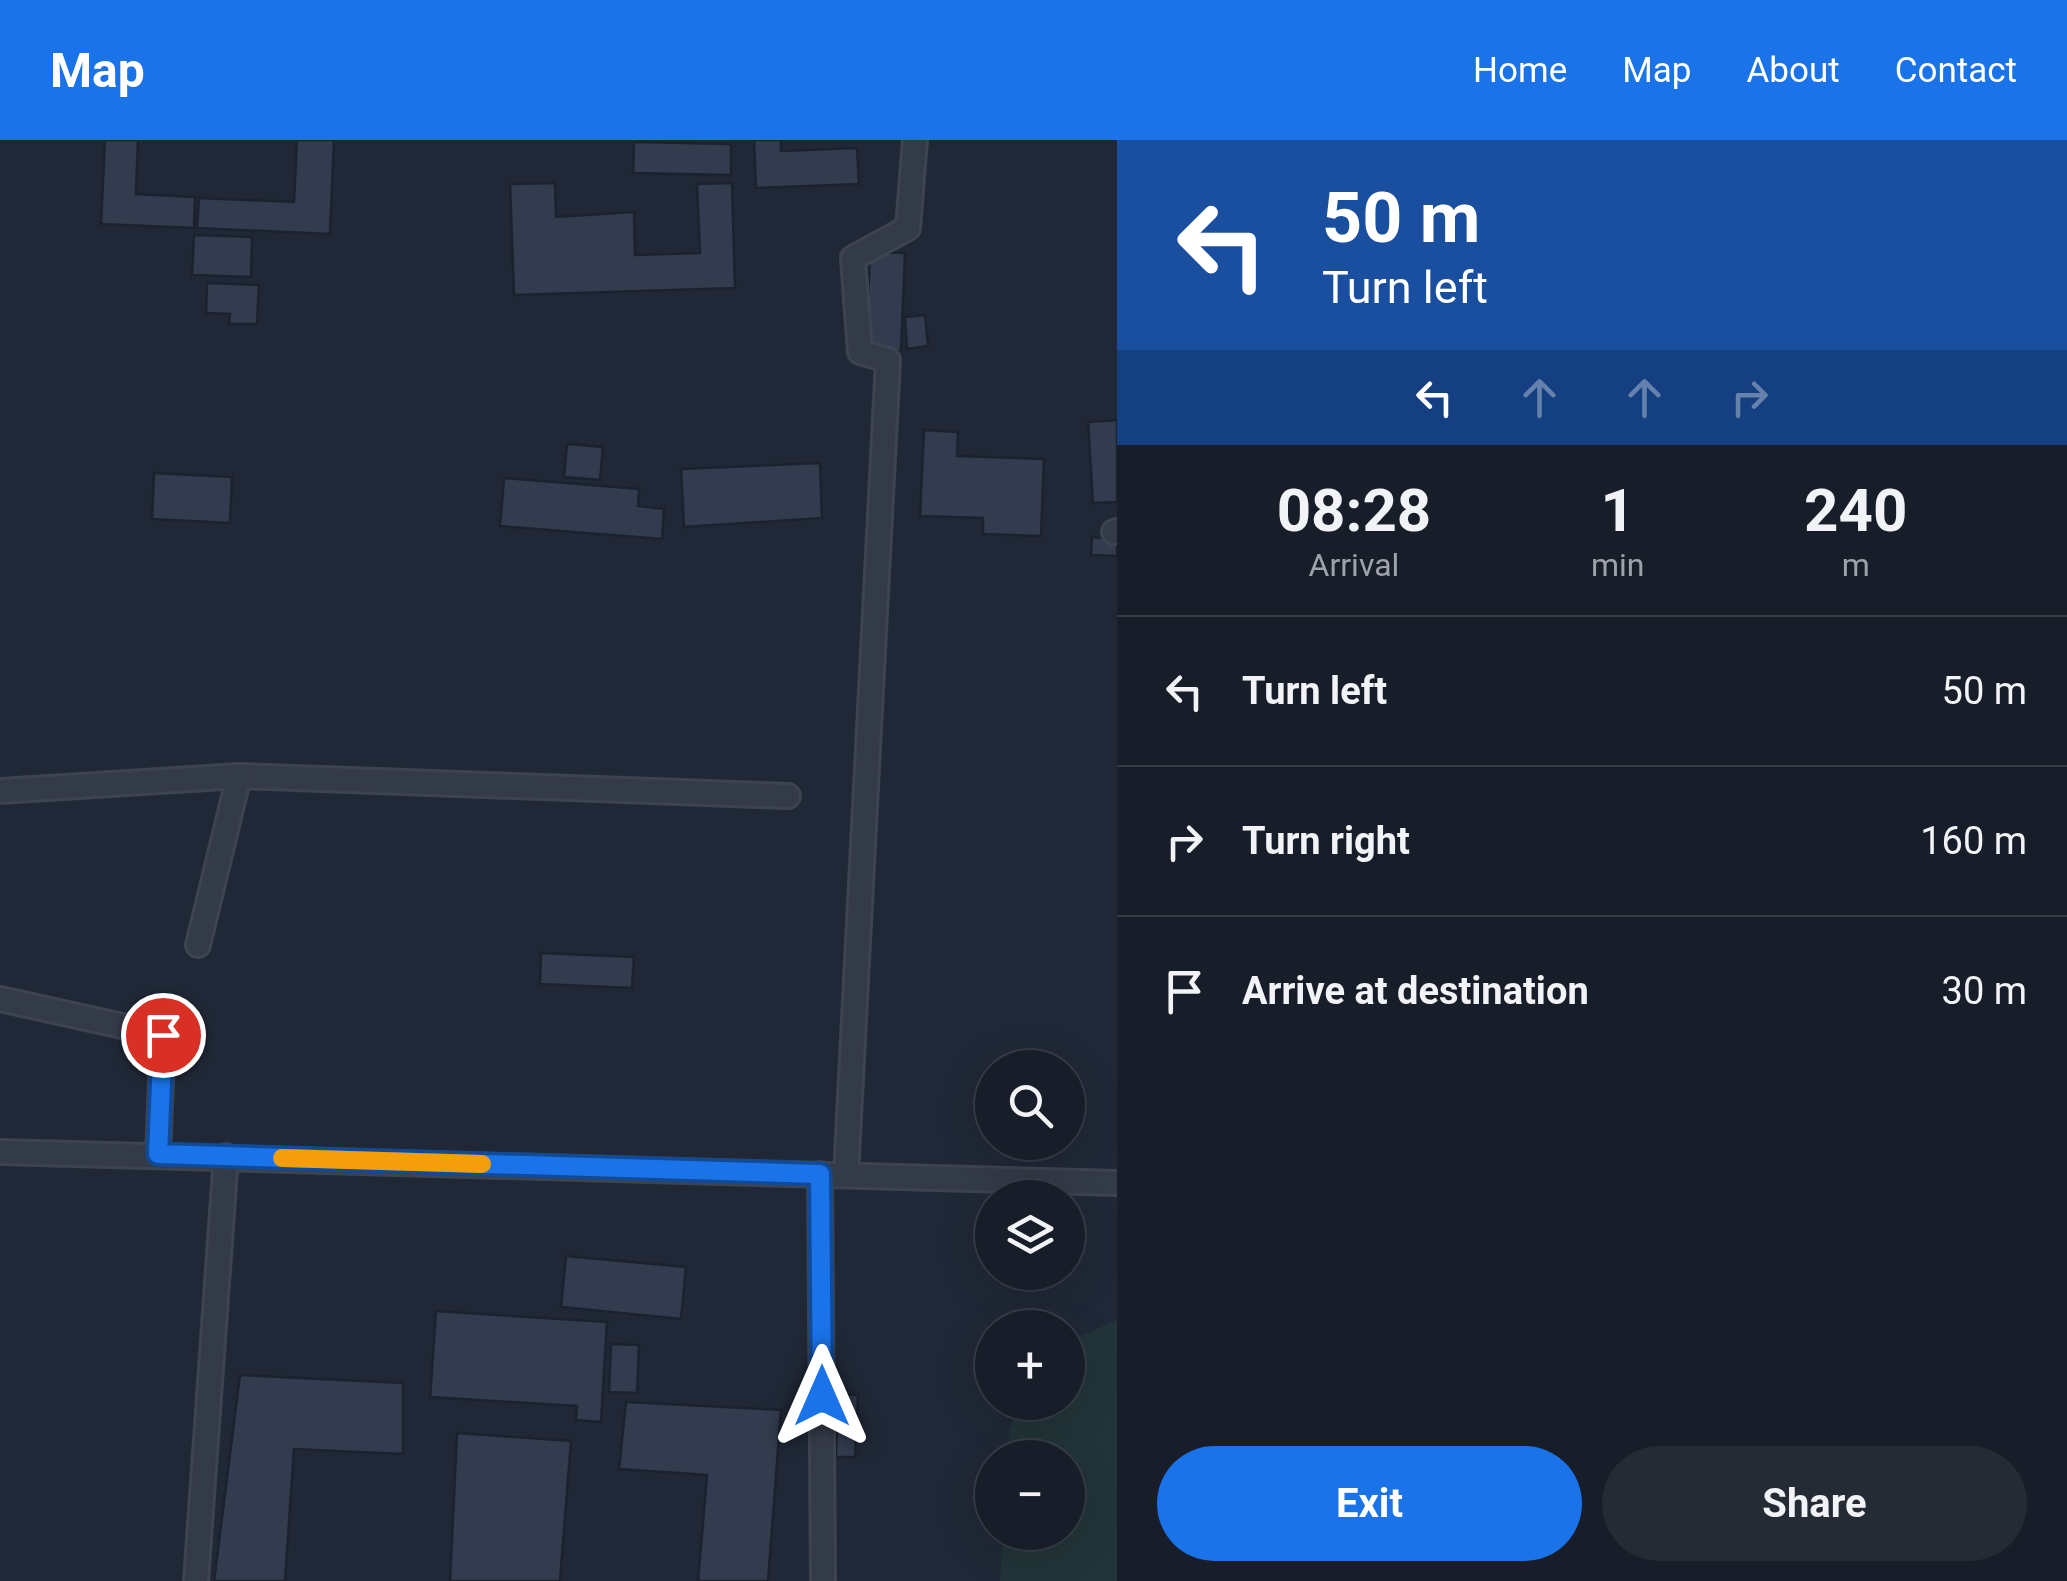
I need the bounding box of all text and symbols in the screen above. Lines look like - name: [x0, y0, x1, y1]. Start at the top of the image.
- text: Map: [50, 42, 145, 99]
- text: Home: [1473, 50, 1567, 91]
- text: Map: [1622, 50, 1691, 91]
- text: About: [1746, 50, 1840, 91]
- text: Contact: [1895, 50, 2017, 91]
- text: 50 m: [1322, 177, 1480, 259]
- icon: left: [1157, 180, 1287, 310]
- text: Turn left: [1322, 261, 1488, 314]
- icon: left: [1407, 370, 1462, 425]
- icon: ahead: [1512, 370, 1567, 425]
- icon: ahead: [1617, 370, 1672, 425]
- icon: right: [1722, 370, 1777, 425]
- text: 08:28: [1277, 475, 1431, 546]
- text: 1: [1600, 475, 1635, 546]
- text: 240: [1804, 475, 1907, 546]
- text: Arrival: [1309, 546, 1399, 584]
- text: min: [1591, 546, 1644, 584]
- text: m: [1842, 546, 1870, 584]
- icon: left: [1157, 664, 1212, 719]
- text: Turn left: [1242, 669, 1387, 713]
- text: 50 m: [1942, 669, 2027, 713]
- icon: right: [1157, 814, 1212, 869]
- text: Turn right: [1242, 819, 1410, 863]
- text: 160 m: [1920, 819, 2027, 863]
- icon: arrive: [1157, 964, 1212, 1019]
- text: Arrive at destination: [1242, 969, 1589, 1013]
- text: 30 m: [1942, 969, 2027, 1013]
- pin: [121, 993, 206, 1078]
- icon: arrive: [136, 1008, 191, 1063]
- map controls: [975, 1050, 1085, 1550]
- button: search: [975, 1050, 1085, 1160]
- button: layers: [975, 1180, 1085, 1290]
- button: +: [975, 1310, 1085, 1420]
- position arrow: [770, 1344, 874, 1448]
- button: −: [975, 1440, 1085, 1550]
- button: Exit: [1157, 1446, 1582, 1561]
- button: Share: [1602, 1446, 2027, 1561]

